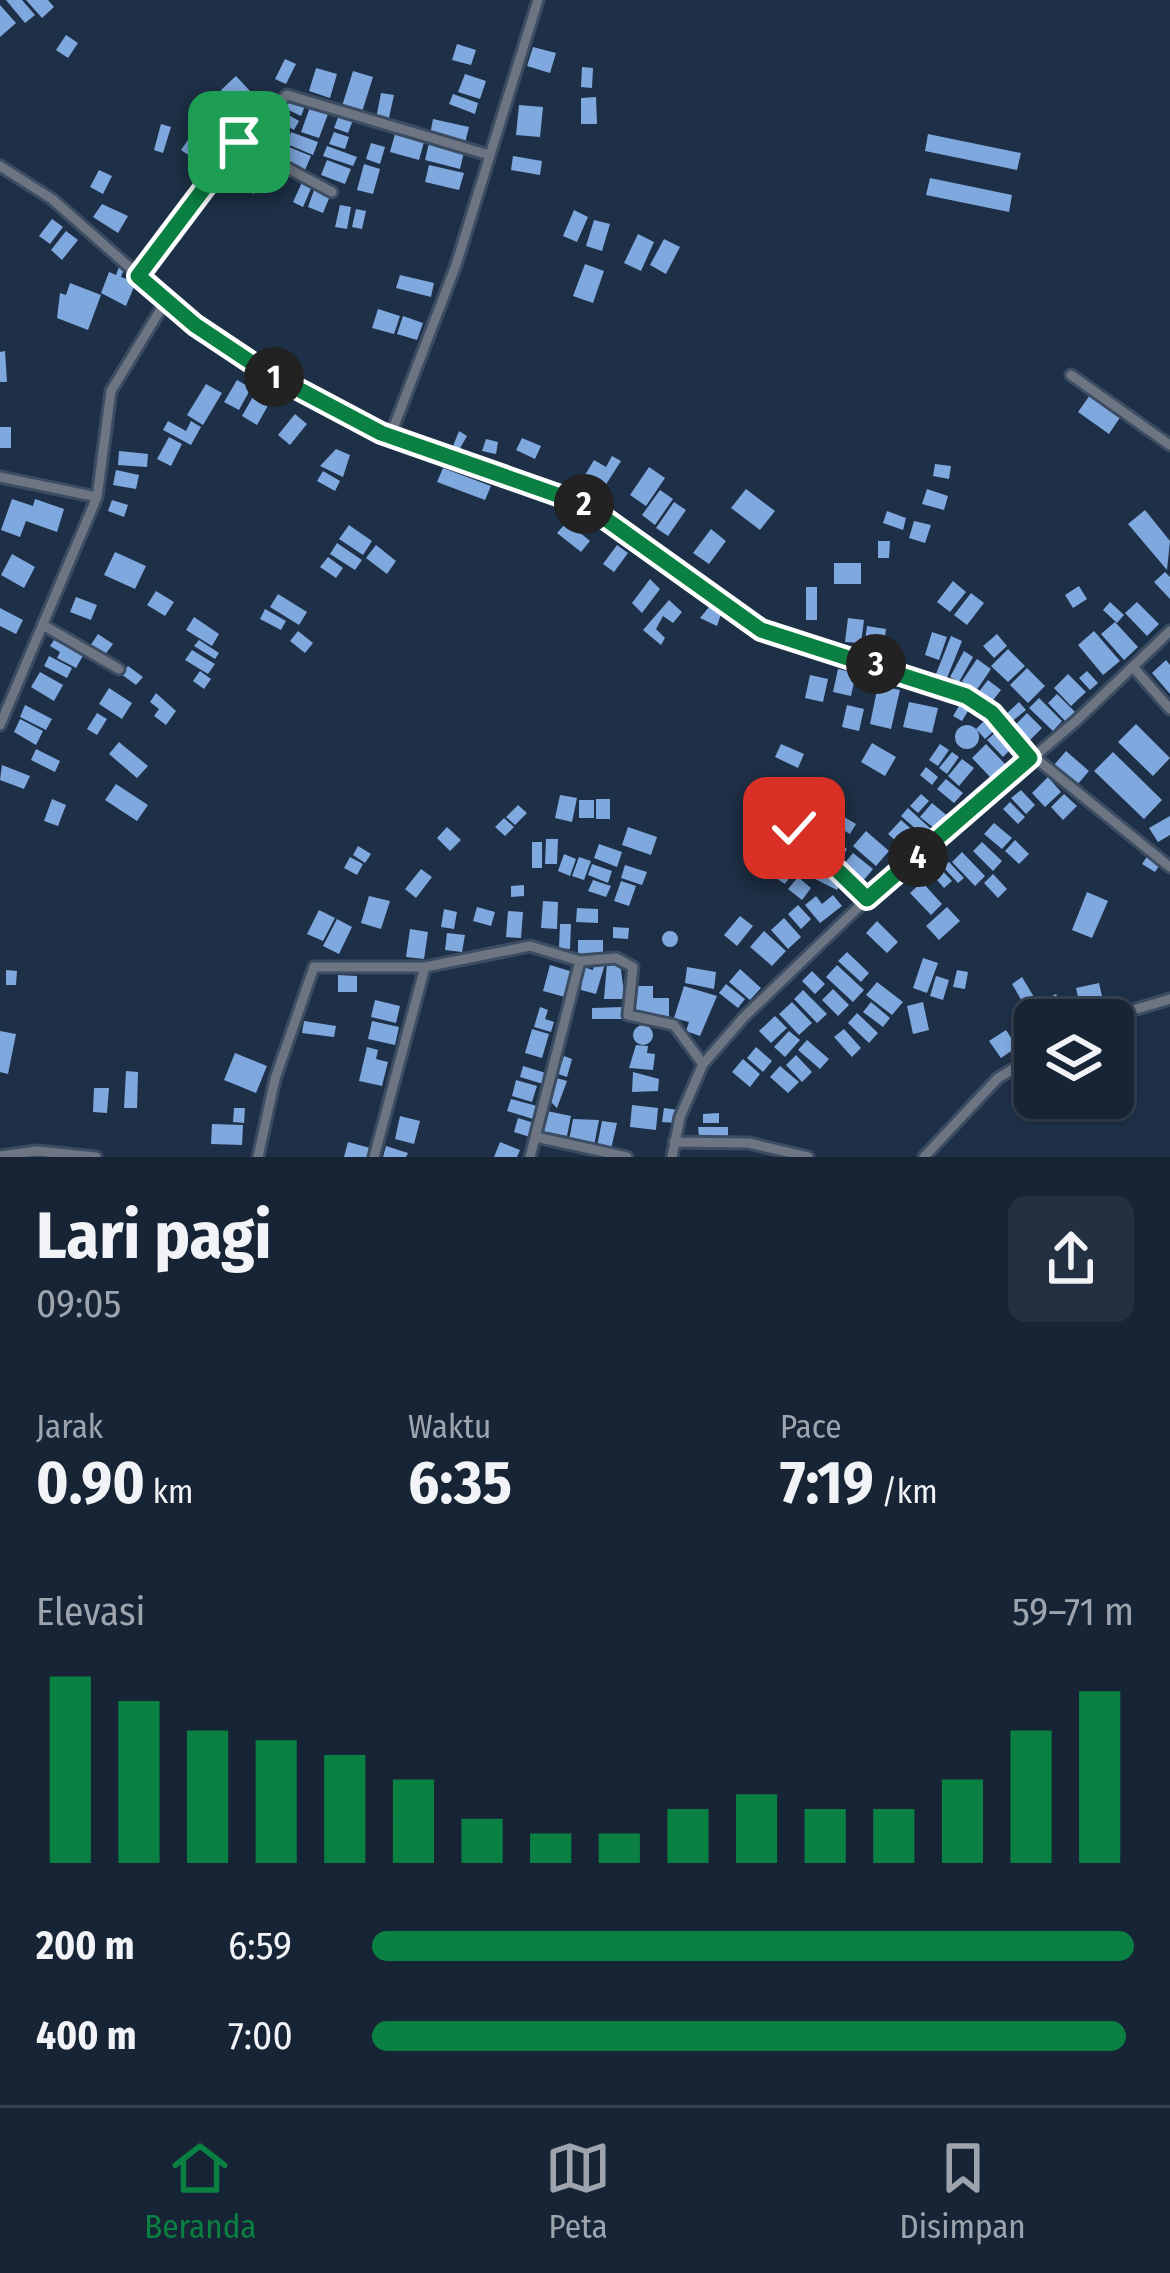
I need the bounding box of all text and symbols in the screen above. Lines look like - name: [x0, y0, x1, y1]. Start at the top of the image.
- pin: [188, 91, 290, 193]
- icon: arrive: [206, 109, 272, 175]
- pin: 1: [244, 347, 304, 407]
- text: 1: [267, 357, 281, 397]
- pin: 2: [554, 474, 614, 534]
- text: 2: [576, 484, 592, 524]
- pin: 3: [846, 634, 906, 694]
- text: 3: [868, 644, 884, 684]
- pin: [743, 777, 845, 879]
- icon: check: [761, 795, 827, 861]
- pin: 4: [888, 827, 948, 887]
- text: 4: [910, 837, 926, 877]
- map controls: [1014, 999, 1134, 1119]
- button: layers: [1014, 999, 1134, 1119]
- text: Lari pagi: [36, 1196, 272, 1275]
- button: share: [1008, 1196, 1134, 1322]
- text: 09:05: [36, 1281, 121, 1327]
- text: Jarak: [36, 1407, 103, 1447]
- text: Waktu: [408, 1407, 491, 1447]
- text: Pace: [780, 1407, 842, 1447]
- text: 0.90: [36, 1447, 145, 1519]
- text: 6:35: [408, 1447, 512, 1519]
- text: 7:19: [780, 1447, 874, 1519]
- text: km: [145, 1472, 193, 1512]
- text: /km: [874, 1472, 938, 1512]
- text: Elevasi: [36, 1589, 145, 1635]
- text: 59–71 m: [1012, 1589, 1134, 1635]
- text: 200 m: [36, 1923, 135, 1969]
- text: 6:59: [228, 1923, 292, 1969]
- text: 400 m: [36, 2013, 137, 2059]
- text: 7:00: [228, 2013, 293, 2059]
- tab: Beranda: [144, 2135, 257, 2247]
- tab: Peta: [545, 2135, 611, 2247]
- tab: Disimpan: [900, 2135, 1026, 2247]

